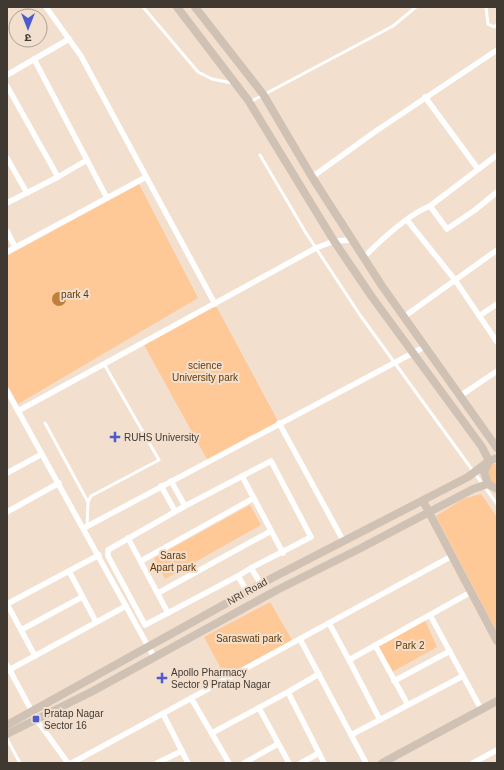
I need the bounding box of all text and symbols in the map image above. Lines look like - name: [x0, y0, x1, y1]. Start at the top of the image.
- north arrow: [8, 8, 48, 48]
- text: उ: [24, 32, 31, 44]
- park label: park 4: [61, 289, 89, 300]
- park label: science University park: [172, 360, 239, 383]
- marker: RUHS University: [109, 431, 121, 443]
- place label: RUHS University: [124, 432, 199, 443]
- park label: Saras Apart park: [150, 550, 197, 573]
- street label: NRI Road: [225, 576, 269, 607]
- park label: Saraswati park: [216, 633, 283, 644]
- park label: Park 2: [396, 640, 425, 651]
- place label: Apollo Pharmacy Sector 9 Pratap Nagar: [171, 667, 271, 690]
- marker: Apollo Pharmacy Sector 9 Pratap Nagar: [156, 672, 168, 684]
- place label: Pratap Nagar Sector 16: [44, 708, 104, 731]
- marker: Pratap Nagar Sector 16: [31, 714, 41, 724]

